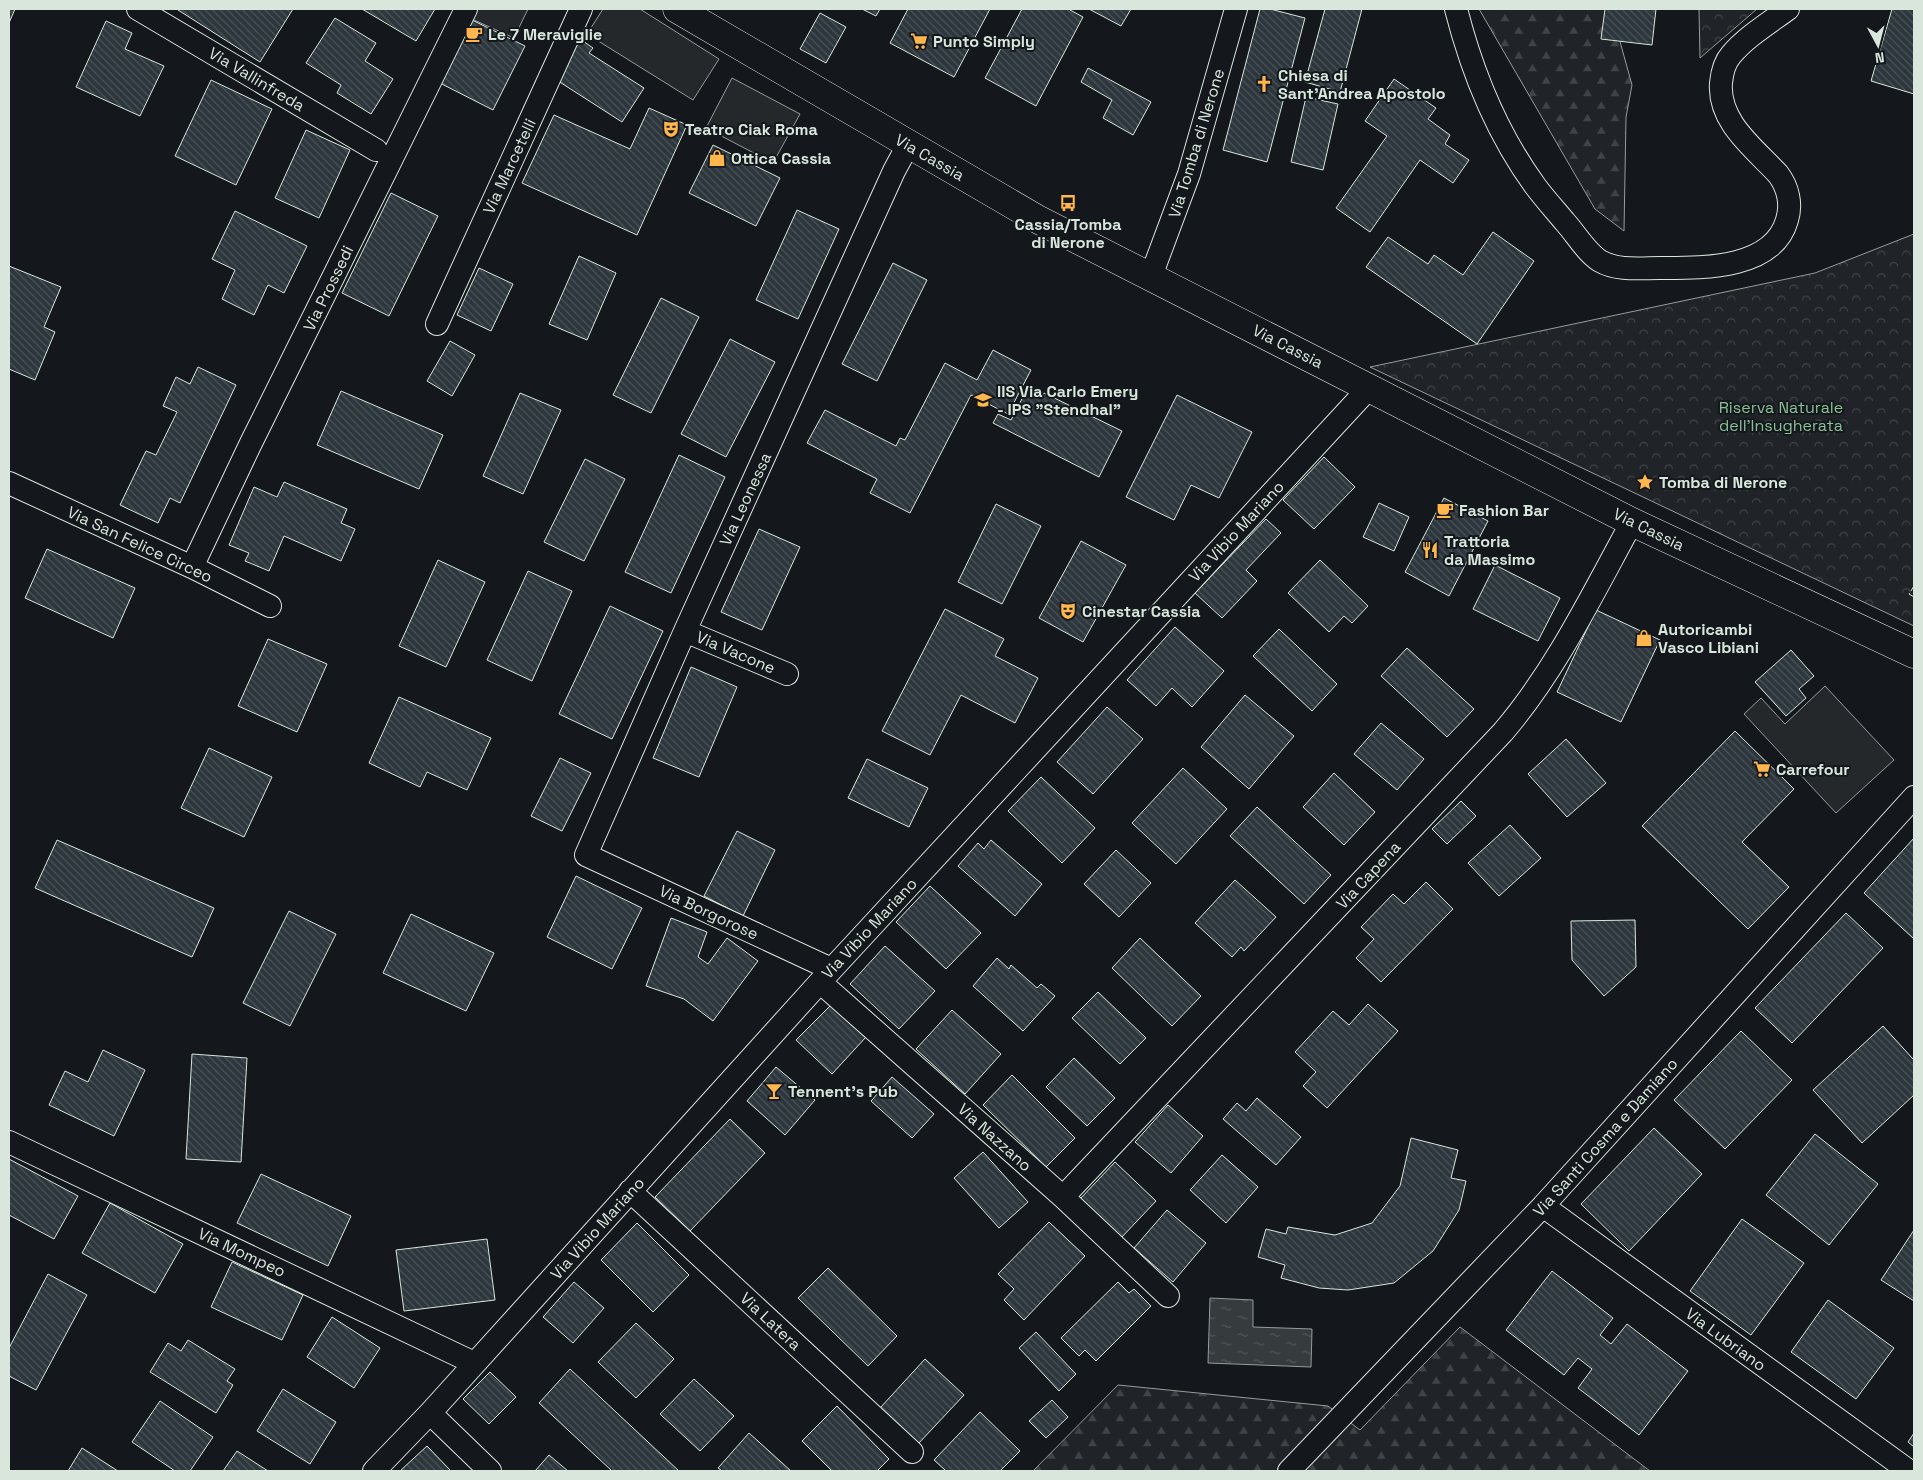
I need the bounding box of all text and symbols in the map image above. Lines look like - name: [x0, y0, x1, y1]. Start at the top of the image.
- north arrow: [1853, 20, 1903, 70]
- cafe icon: Le 7 Meraviglie: [464, 24, 484, 44]
- place label: Le 7 Meraviglie: [488, 24, 602, 45]
- supermarket icon: Punto Simply: [909, 31, 929, 51]
- place label: Punto Simply: [933, 31, 1035, 52]
- street label: Via Vallinfreda: [205, 42, 309, 116]
- text: N: [1874, 48, 1885, 67]
- place label: Chiesa di Sant'Andrea Apostolo: [1278, 65, 1446, 104]
- street label: Via Tomba di Nerone: [1164, 66, 1229, 220]
- church icon: Chiesa di Sant'Andrea Apostolo: [1254, 74, 1274, 94]
- street label: Via Marcetelli: [478, 115, 541, 217]
- theatre icon: Teatro Ciak Roma: [661, 119, 681, 139]
- place label: Teatro Ciak Roma: [685, 119, 818, 140]
- street label: Via Cassia: [891, 129, 968, 186]
- shop icon: Ottica Cassia: [707, 148, 727, 168]
- place label: Ottica Cassia: [731, 148, 831, 169]
- bus stop icon: Cassia/Tomba di Nerone: [1058, 193, 1078, 213]
- place label: Cassia/Tomba di Nerone: [1014, 214, 1122, 253]
- street label: Via Prossedi: [299, 242, 358, 335]
- street label: Via Cassia: [1249, 320, 1327, 373]
- place label: IIS Via Carlo Emery - IPS "Stendhal": [997, 381, 1138, 420]
- school or university icon: IIS Via Carlo Emery - IPS "Stendhal": [973, 390, 993, 410]
- park label: Riserva Naturale dell'Insugherata: [1719, 397, 1843, 436]
- street label: Via Leonessa: [715, 449, 776, 549]
- place icon: Tomba di Nerone: [1635, 472, 1655, 492]
- place label: Tomba di Nerone: [1659, 472, 1787, 493]
- street label: Via Vibio Mariano: [1184, 476, 1289, 586]
- cafe icon: Fashion Bar: [1435, 500, 1455, 520]
- place label: Fashion Bar: [1459, 500, 1549, 521]
- street label: Via San Felice Circeo: [64, 502, 216, 587]
- street label: Via Cassia: [1610, 503, 1688, 556]
- place label: Trattoria da Massimo: [1444, 531, 1536, 570]
- restaurant icon: Trattoria da Massimo: [1420, 540, 1440, 560]
- theatre icon: Cinestar Cassia: [1058, 601, 1078, 621]
- place label: Cinestar Cassia: [1082, 601, 1201, 622]
- place label: Autoricambi Vasco Libiani: [1658, 619, 1759, 658]
- street label: Via Vacone: [693, 626, 779, 679]
- shop icon: Autoricambi Vasco Libiani: [1634, 628, 1654, 648]
- supermarket icon: Carrefour: [1752, 759, 1772, 779]
- place label: Carrefour: [1776, 759, 1850, 780]
- street label: Via Capena: [1332, 837, 1405, 914]
- street label: Via Vibio Mariano: [817, 873, 922, 983]
- street label: Via Borgorose: [656, 880, 762, 945]
- street label: Via Santi Cosma e Damiano: [1528, 1053, 1682, 1221]
- bar icon: Tennent's Pub: [764, 1081, 784, 1101]
- place label: Tennent's Pub: [788, 1081, 898, 1102]
- street label: Via Nazzano: [953, 1099, 1036, 1176]
- street label: Via Vibio Mariano: [546, 1173, 649, 1284]
- street label: Via Mompeo: [195, 1223, 289, 1282]
- street label: Via Latera: [736, 1288, 806, 1355]
- street label: Via Lubriano: [1681, 1303, 1770, 1376]

